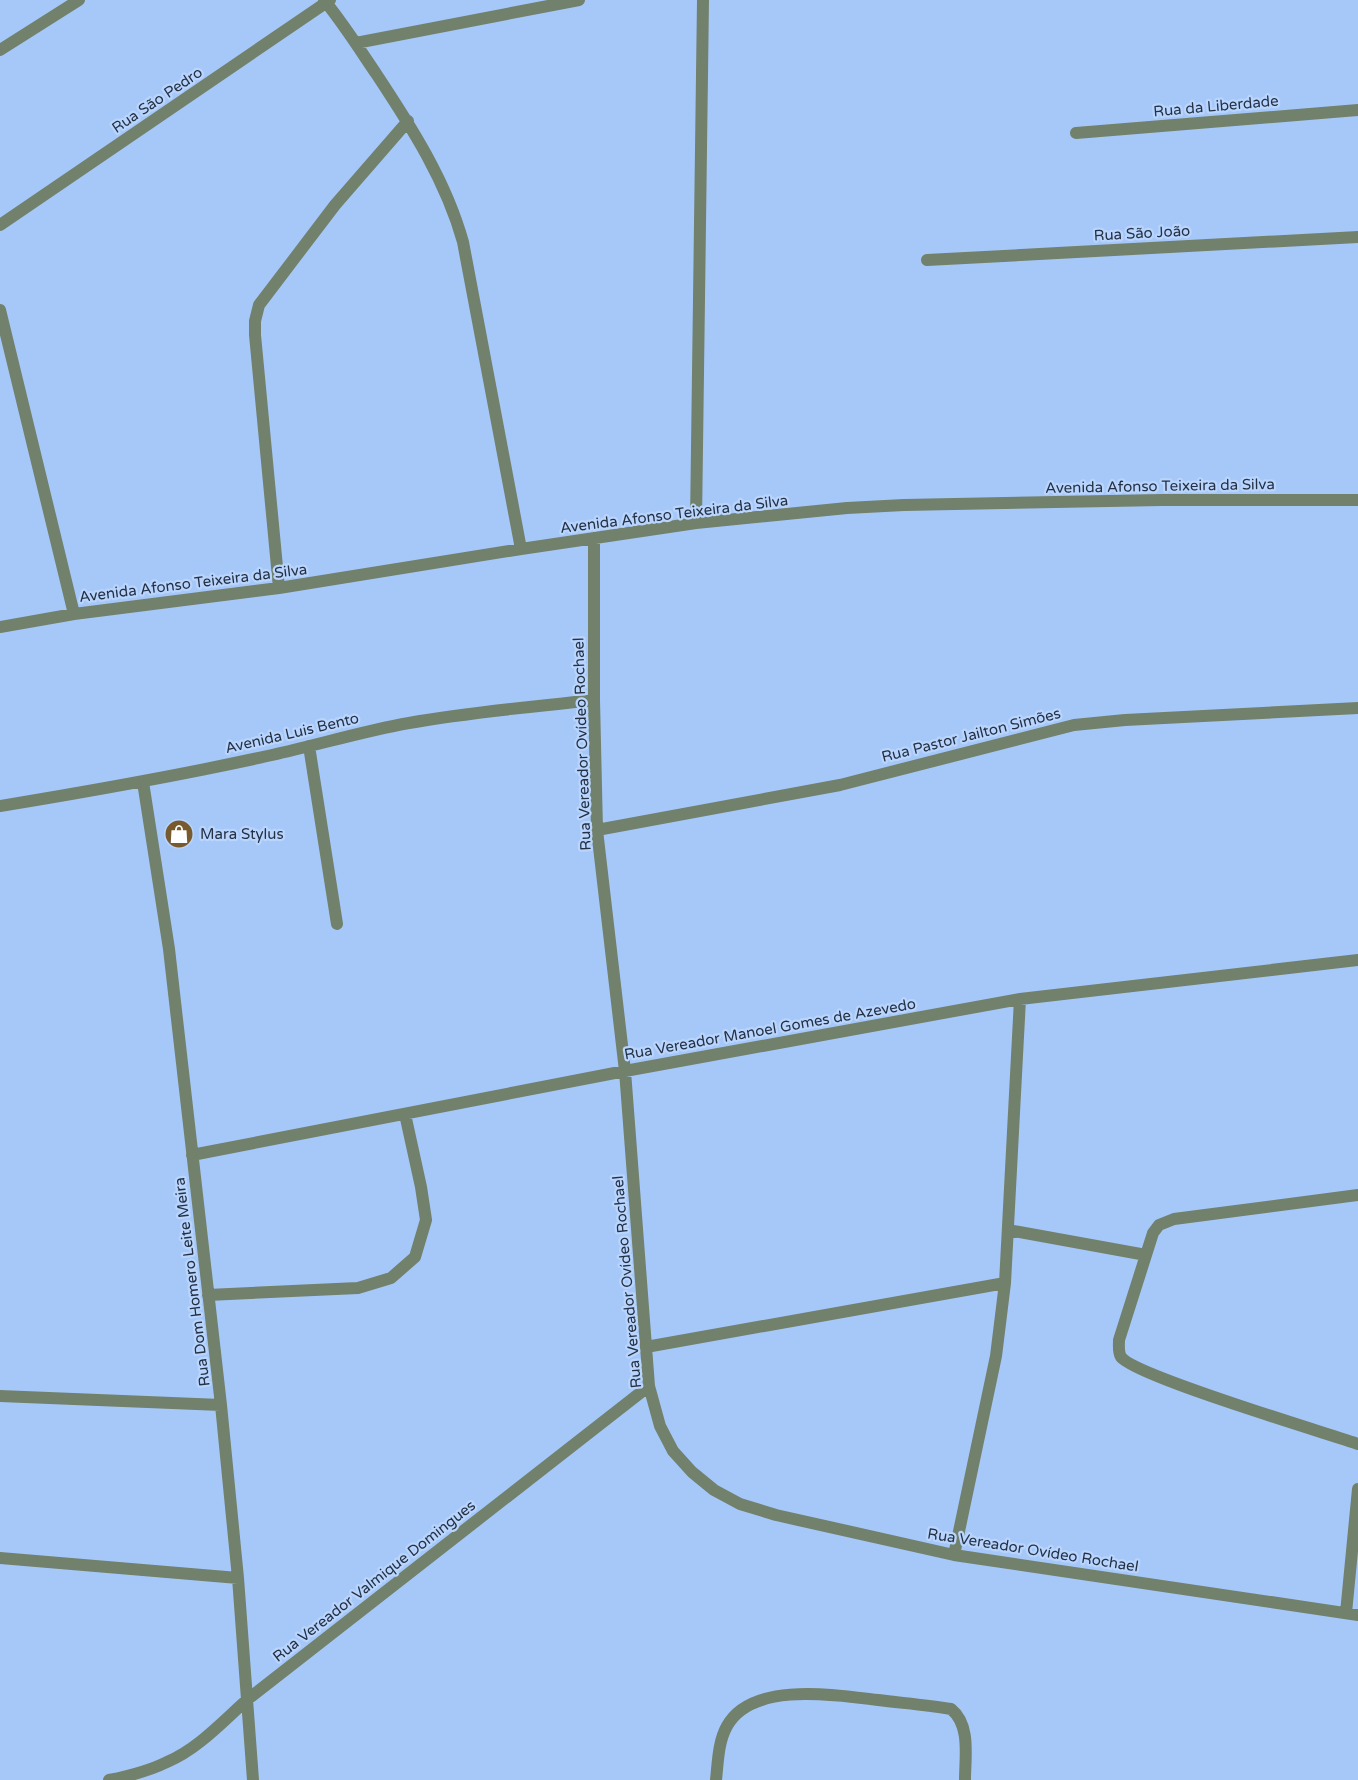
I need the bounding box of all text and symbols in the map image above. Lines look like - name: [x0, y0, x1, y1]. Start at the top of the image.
- street label: Rua São Pedro: [108, 63, 206, 137]
- street label: Rua da Liberdade: [1153, 92, 1279, 120]
- street label: Rua São João: [1093, 221, 1191, 245]
- street label: Avenida Afonso Teixeira da Silva: [1045, 475, 1275, 497]
- street label: Avenida Afonso Teixeira da Silva: [559, 491, 789, 537]
- street label: Avenida Afonso Teixeira da Silva: [78, 560, 308, 606]
- street label: Rua Vereador Ovídeo Rochael: [569, 637, 595, 851]
- street label: Rua Pastor Jailton Simões: [880, 704, 1062, 766]
- street label: Avenida Luis Bento: [223, 709, 361, 757]
- shop icon: Mara Stylus: [163, 818, 195, 850]
- place label: Mara Stylus: [200, 825, 284, 843]
- street label: Rua Vereador Manoel Gomes de Azevedo: [623, 994, 917, 1064]
- street label: Rua Vereador Ovídeo Rochael: [609, 1175, 645, 1389]
- street label: Rua Dom Homero Leite Meira: [170, 1176, 214, 1388]
- street label: Rua Vereador Valmique Domingues: [269, 1496, 479, 1666]
- street label: Rua Vereador Ovídeo Rochael: [926, 1524, 1140, 1576]

